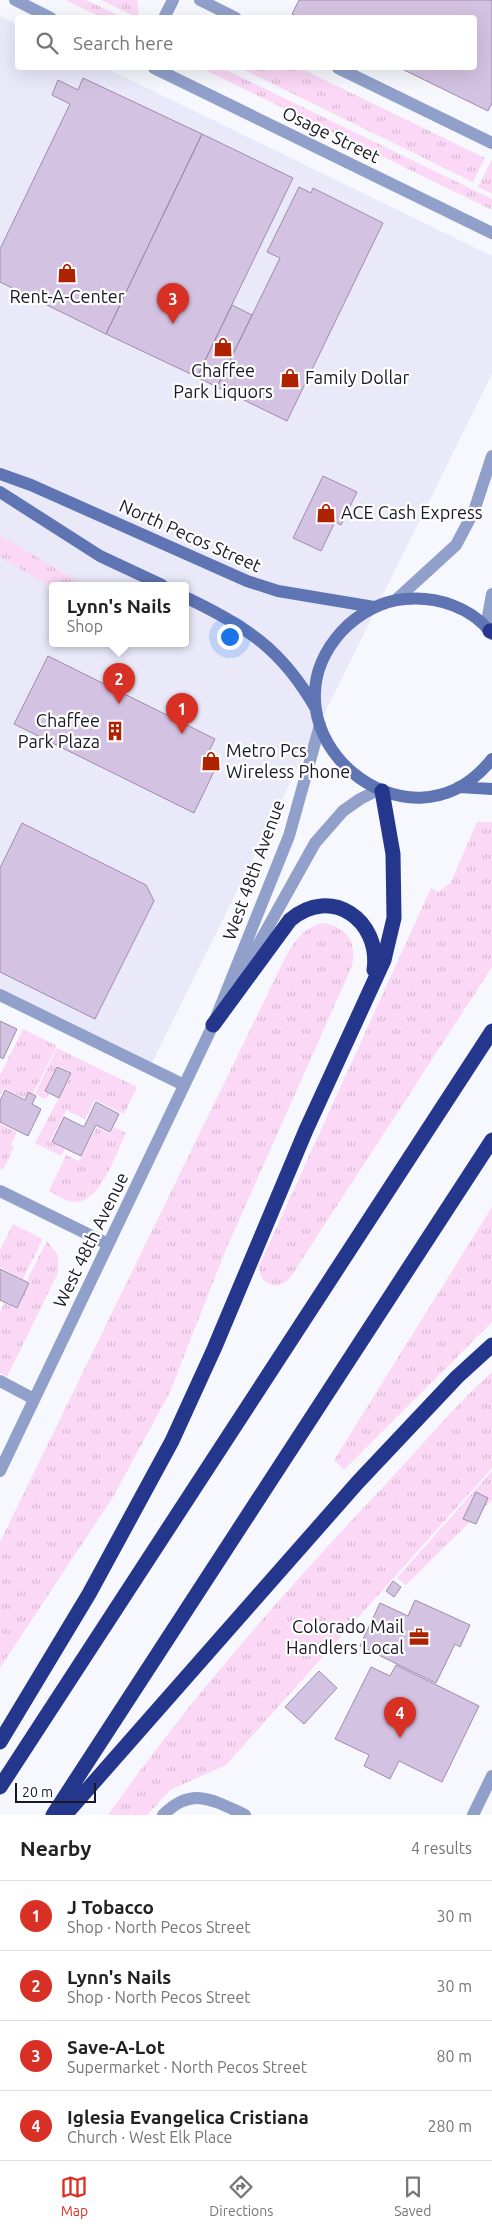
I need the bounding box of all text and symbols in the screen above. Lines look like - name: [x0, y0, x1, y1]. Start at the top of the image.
- search box: [15, 15, 477, 70]
- icon: search: [33, 29, 61, 57]
- text: Search here: [73, 32, 173, 54]
- street label: Osage Street: [280, 102, 383, 166]
- shop icon: Rent-A-Center: [56, 262, 78, 284]
- pin: 3: [157, 283, 189, 324]
- place label: Rent-A-Center: [9, 286, 125, 306]
- shop icon: Chaffee Park Liquors: [212, 336, 234, 358]
- place label: Chaffee Park Liquors: [173, 360, 273, 401]
- shop icon: Family Dollar: [279, 367, 301, 389]
- place label: Family Dollar: [305, 367, 409, 387]
- street label: North Pecos Street: [116, 495, 264, 575]
- shop icon: ACE Cash Express: [315, 502, 337, 524]
- place label: ACE Cash Express: [341, 502, 483, 522]
- popup: [49, 582, 189, 647]
- text: Lynn's Nails: [67, 595, 171, 617]
- text: Shop: [67, 617, 103, 635]
- your location: [217, 624, 243, 650]
- pin: 2: [103, 663, 135, 704]
- pin: 1: [166, 693, 198, 734]
- place label: Chaffee Park Plaza: [18, 710, 100, 751]
- building icon: Chaffee Park Plaza: [104, 720, 126, 742]
- place label: Metro Pcs Wireless Phone: [226, 740, 350, 781]
- shop icon: Metro Pcs Wireless Phone: [200, 750, 222, 772]
- street label: West 48th Avenue: [218, 797, 288, 942]
- street label: West 48th Avenue: [49, 1169, 131, 1310]
- place label: Colorado Mail Handlers Local: [286, 1616, 404, 1657]
- office icon: Colorado Mail Handlers Local: [408, 1626, 430, 1648]
- pin: 4: [384, 1697, 416, 1738]
- scale bar: [15, 1780, 96, 1803]
- text: 20 m: [22, 1784, 53, 1800]
- text: Nearby: [20, 1836, 91, 1860]
- text: 4 results: [411, 1839, 472, 1857]
- text: J Tobacco: [67, 1896, 154, 1918]
- text: 1: [31, 1907, 41, 1925]
- text: 30 m: [436, 1907, 472, 1925]
- text: Shop · North Pecos Street: [67, 1918, 251, 1936]
- text: Lynn's Nails: [67, 1966, 171, 1988]
- text: 2: [31, 1977, 41, 1995]
- text: 30 m: [436, 1977, 472, 1995]
- text: Shop · North Pecos Street: [67, 1988, 251, 2006]
- text: Save-A-Lot: [67, 2036, 165, 2058]
- text: 3: [31, 2047, 41, 2065]
- text: 80 m: [436, 2047, 472, 2065]
- text: Supermarket · North Pecos Street: [67, 2058, 307, 2076]
- text: Iglesia Evangelica Cristiana: [67, 2106, 309, 2128]
- text: 4: [31, 2117, 41, 2135]
- text: 280 m: [427, 2117, 472, 2135]
- text: Church · West Elk Place: [67, 2128, 232, 2146]
- tab: Map: [60, 2173, 88, 2219]
- tab: Directions: [209, 2173, 273, 2219]
- tab: Saved: [394, 2173, 432, 2219]

